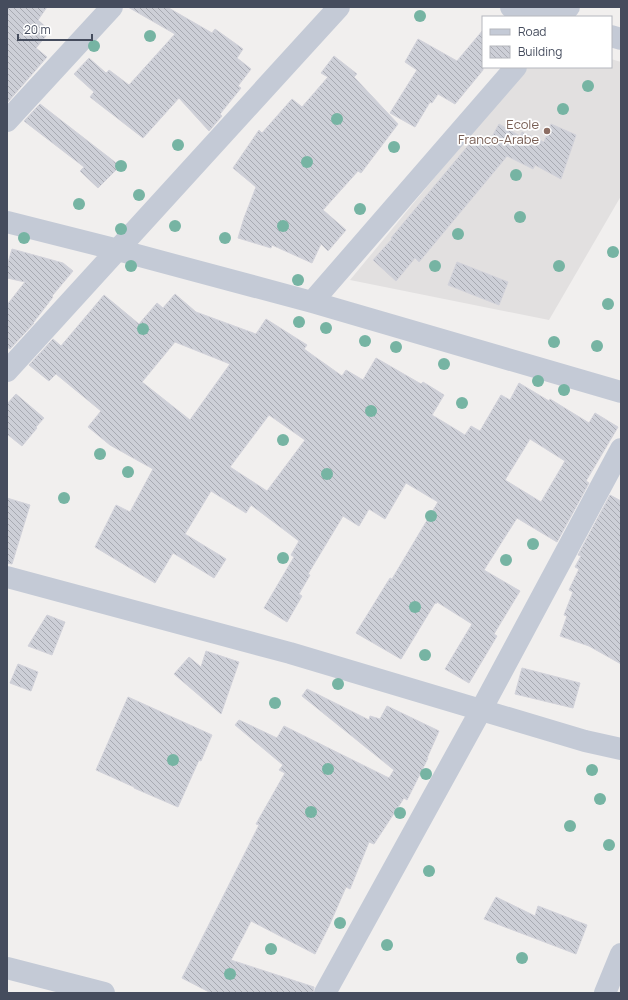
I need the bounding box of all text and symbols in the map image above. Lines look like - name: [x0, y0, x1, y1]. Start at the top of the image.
- scale bar: [18, 16, 92, 42]
- legend: [482, 16, 612, 68]
- text: 20 m: [24, 21, 51, 38]
- text: Road: [518, 23, 546, 40]
- text: Building: [518, 43, 562, 60]
- place label: Ecole Franco-Arabe: [458, 115, 539, 148]
- marker: Ecole Franco-Arabe: [542, 126, 552, 136]

